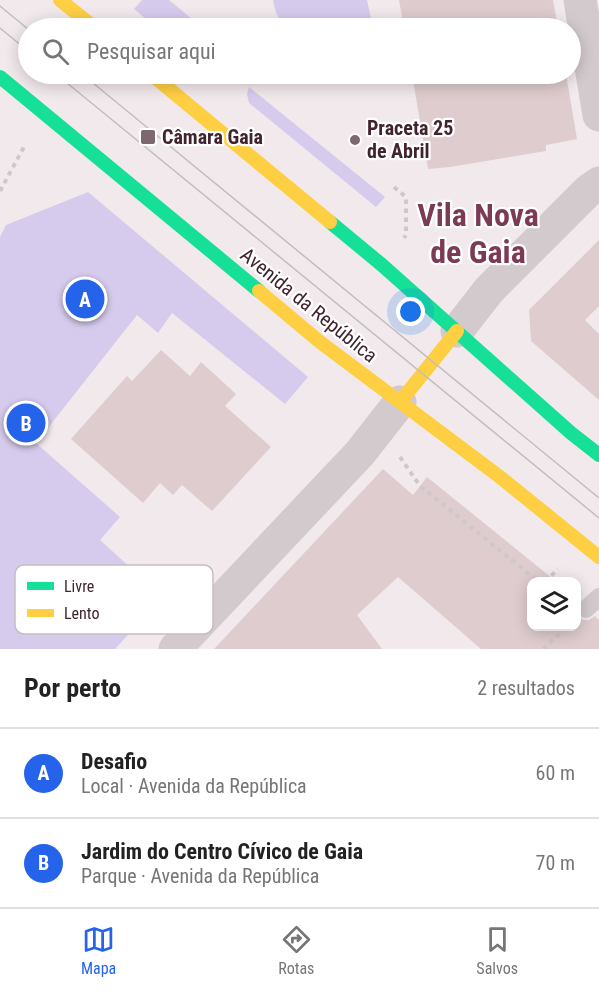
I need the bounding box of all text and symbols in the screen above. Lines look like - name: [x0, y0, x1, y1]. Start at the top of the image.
- search box: [18, 18, 581, 84]
- icon: search: [39, 35, 72, 68]
- text: Pesquisar aqui: [87, 39, 216, 64]
- place label: Praceta 25 de Abril: [367, 116, 453, 163]
- place label: Câmara Gaia: [162, 125, 263, 149]
- marker: Câmara Gaia: [139, 128, 157, 146]
- marker: Praceta 25 de Abril: [348, 133, 362, 147]
- district label: Vila Nova de Gaia: [417, 196, 539, 271]
- street label: Avenida da República: [236, 243, 382, 367]
- pin: A: [66, 276, 104, 322]
- your location: [396, 297, 425, 326]
- pin: B: [6, 400, 46, 446]
- legend: [15, 565, 213, 634]
- text: Livre: [64, 577, 94, 596]
- map controls: [527, 577, 581, 631]
- button: layers: [527, 577, 581, 631]
- text: Lento: [64, 604, 99, 623]
- text: Por perto: [24, 673, 121, 703]
- text: 2 resultados: [477, 676, 575, 700]
- text: Desafio: [81, 749, 147, 774]
- text: A: [38, 761, 49, 785]
- text: 60 m: [536, 761, 575, 785]
- text: Local · Avenida da República: [81, 774, 307, 798]
- text: Jardim do Centro Cívico de Gaia: [81, 839, 363, 864]
- text: B: [38, 851, 49, 875]
- text: 70 m: [536, 851, 575, 875]
- text: Parque · Avenida da República: [81, 864, 319, 888]
- tab: Mapa: [81, 923, 116, 978]
- tab: Rotas: [278, 923, 314, 978]
- tab: Salvos: [476, 923, 518, 978]

